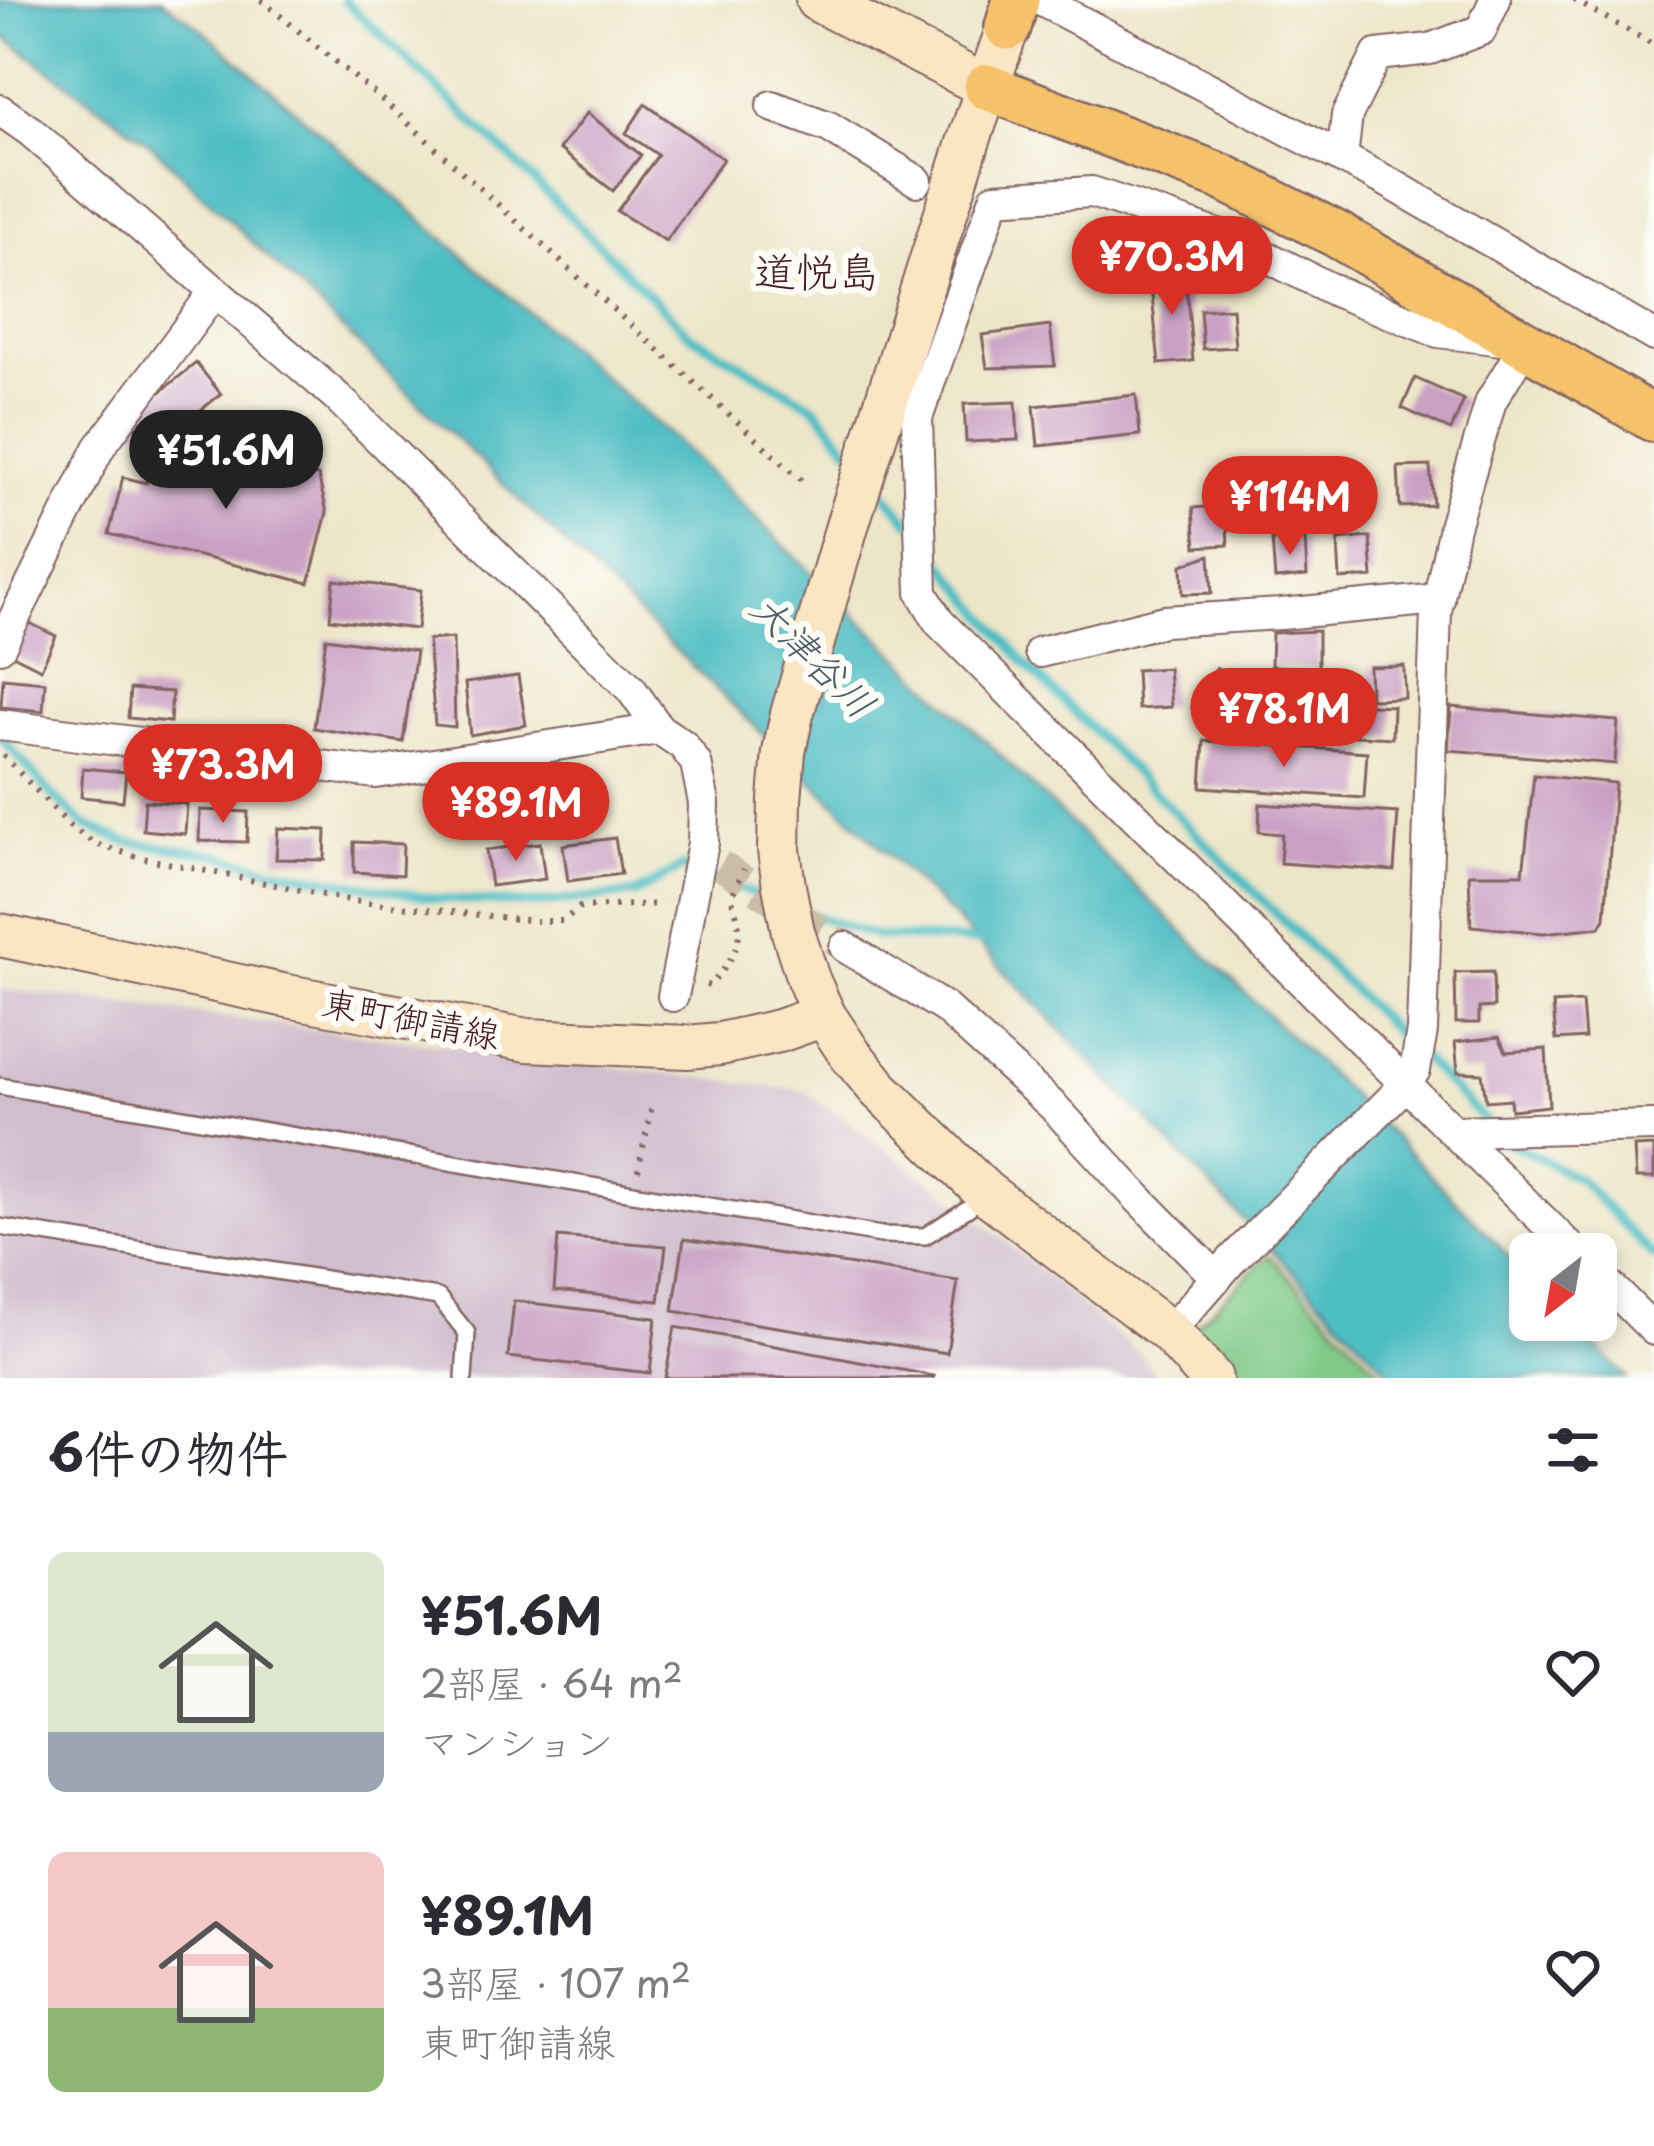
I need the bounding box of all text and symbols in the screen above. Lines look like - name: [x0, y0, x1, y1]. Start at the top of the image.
- pin: ¥70.3M: [1074, 216, 1270, 318]
- text: ¥70.3M: [1099, 225, 1245, 284]
- district label: 道悦島: [754, 238, 880, 301]
- pin: ¥51.6M: [128, 410, 324, 512]
- text: ¥51.6M: [156, 419, 296, 478]
- pin: ¥114M: [1206, 456, 1374, 558]
- text: ¥114M: [1229, 465, 1351, 524]
- water label: 大津谷川: [739, 578, 891, 730]
- pin: ¥78.1M: [1186, 668, 1382, 770]
- text: ¥78.1M: [1217, 677, 1351, 736]
- pin: ¥73.3M: [125, 724, 321, 826]
- text: ¥73.3M: [150, 733, 296, 792]
- pin: ¥89.1M: [418, 762, 614, 864]
- text: ¥89.1M: [449, 771, 583, 830]
- street label: 東町御請線: [318, 973, 505, 1061]
- north arrow: [1509, 1233, 1617, 1341]
- map controls: [1509, 1233, 1617, 1341]
- text: 6件の物件: [48, 1412, 288, 1489]
- icon: filters: [1540, 1417, 1606, 1483]
- text: ¥51.6M: [420, 1575, 602, 1652]
- icon: home: [144, 1600, 288, 1744]
- icon: heart: [1540, 1639, 1606, 1705]
- text: 2部屋 · 64 m²: [420, 1652, 683, 1711]
- text: マンション: [420, 1711, 613, 1770]
- text: ¥89.1M: [420, 1875, 594, 1952]
- icon: home: [144, 1900, 288, 2044]
- icon: heart: [1540, 1939, 1606, 2005]
- text: 3部屋 · 107 m²: [420, 1952, 691, 2011]
- text: 東町御請線: [420, 2011, 615, 2070]

